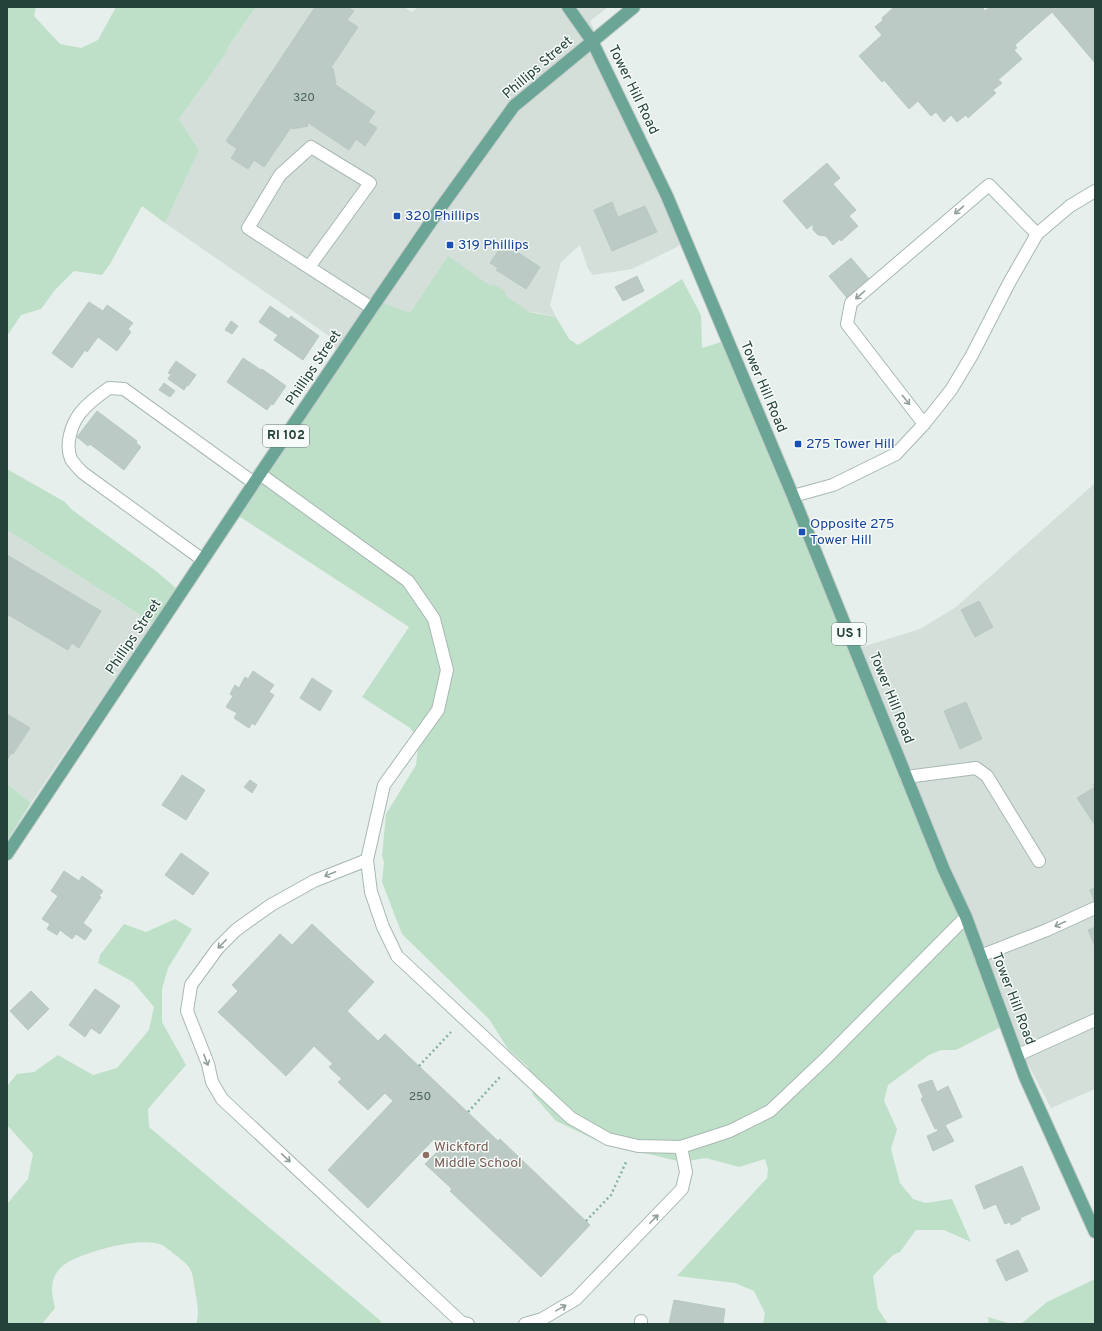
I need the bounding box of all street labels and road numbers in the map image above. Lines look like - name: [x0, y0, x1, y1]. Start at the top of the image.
- street label: Phillips Street: [499, 33, 577, 103]
- street label: Tower Hill Road: [604, 43, 662, 137]
- street label: Phillips Street: [283, 327, 345, 409]
- street label: Tower Hill Road: [736, 339, 790, 435]
- road number: RI 102: [263, 425, 309, 447]
- street label: Phillips Street: [103, 596, 165, 678]
- road number: US 1: [832, 623, 866, 645]
- street label: Tower Hill Road: [865, 650, 917, 746]
- street label: Tower Hill Road: [988, 951, 1038, 1047]

